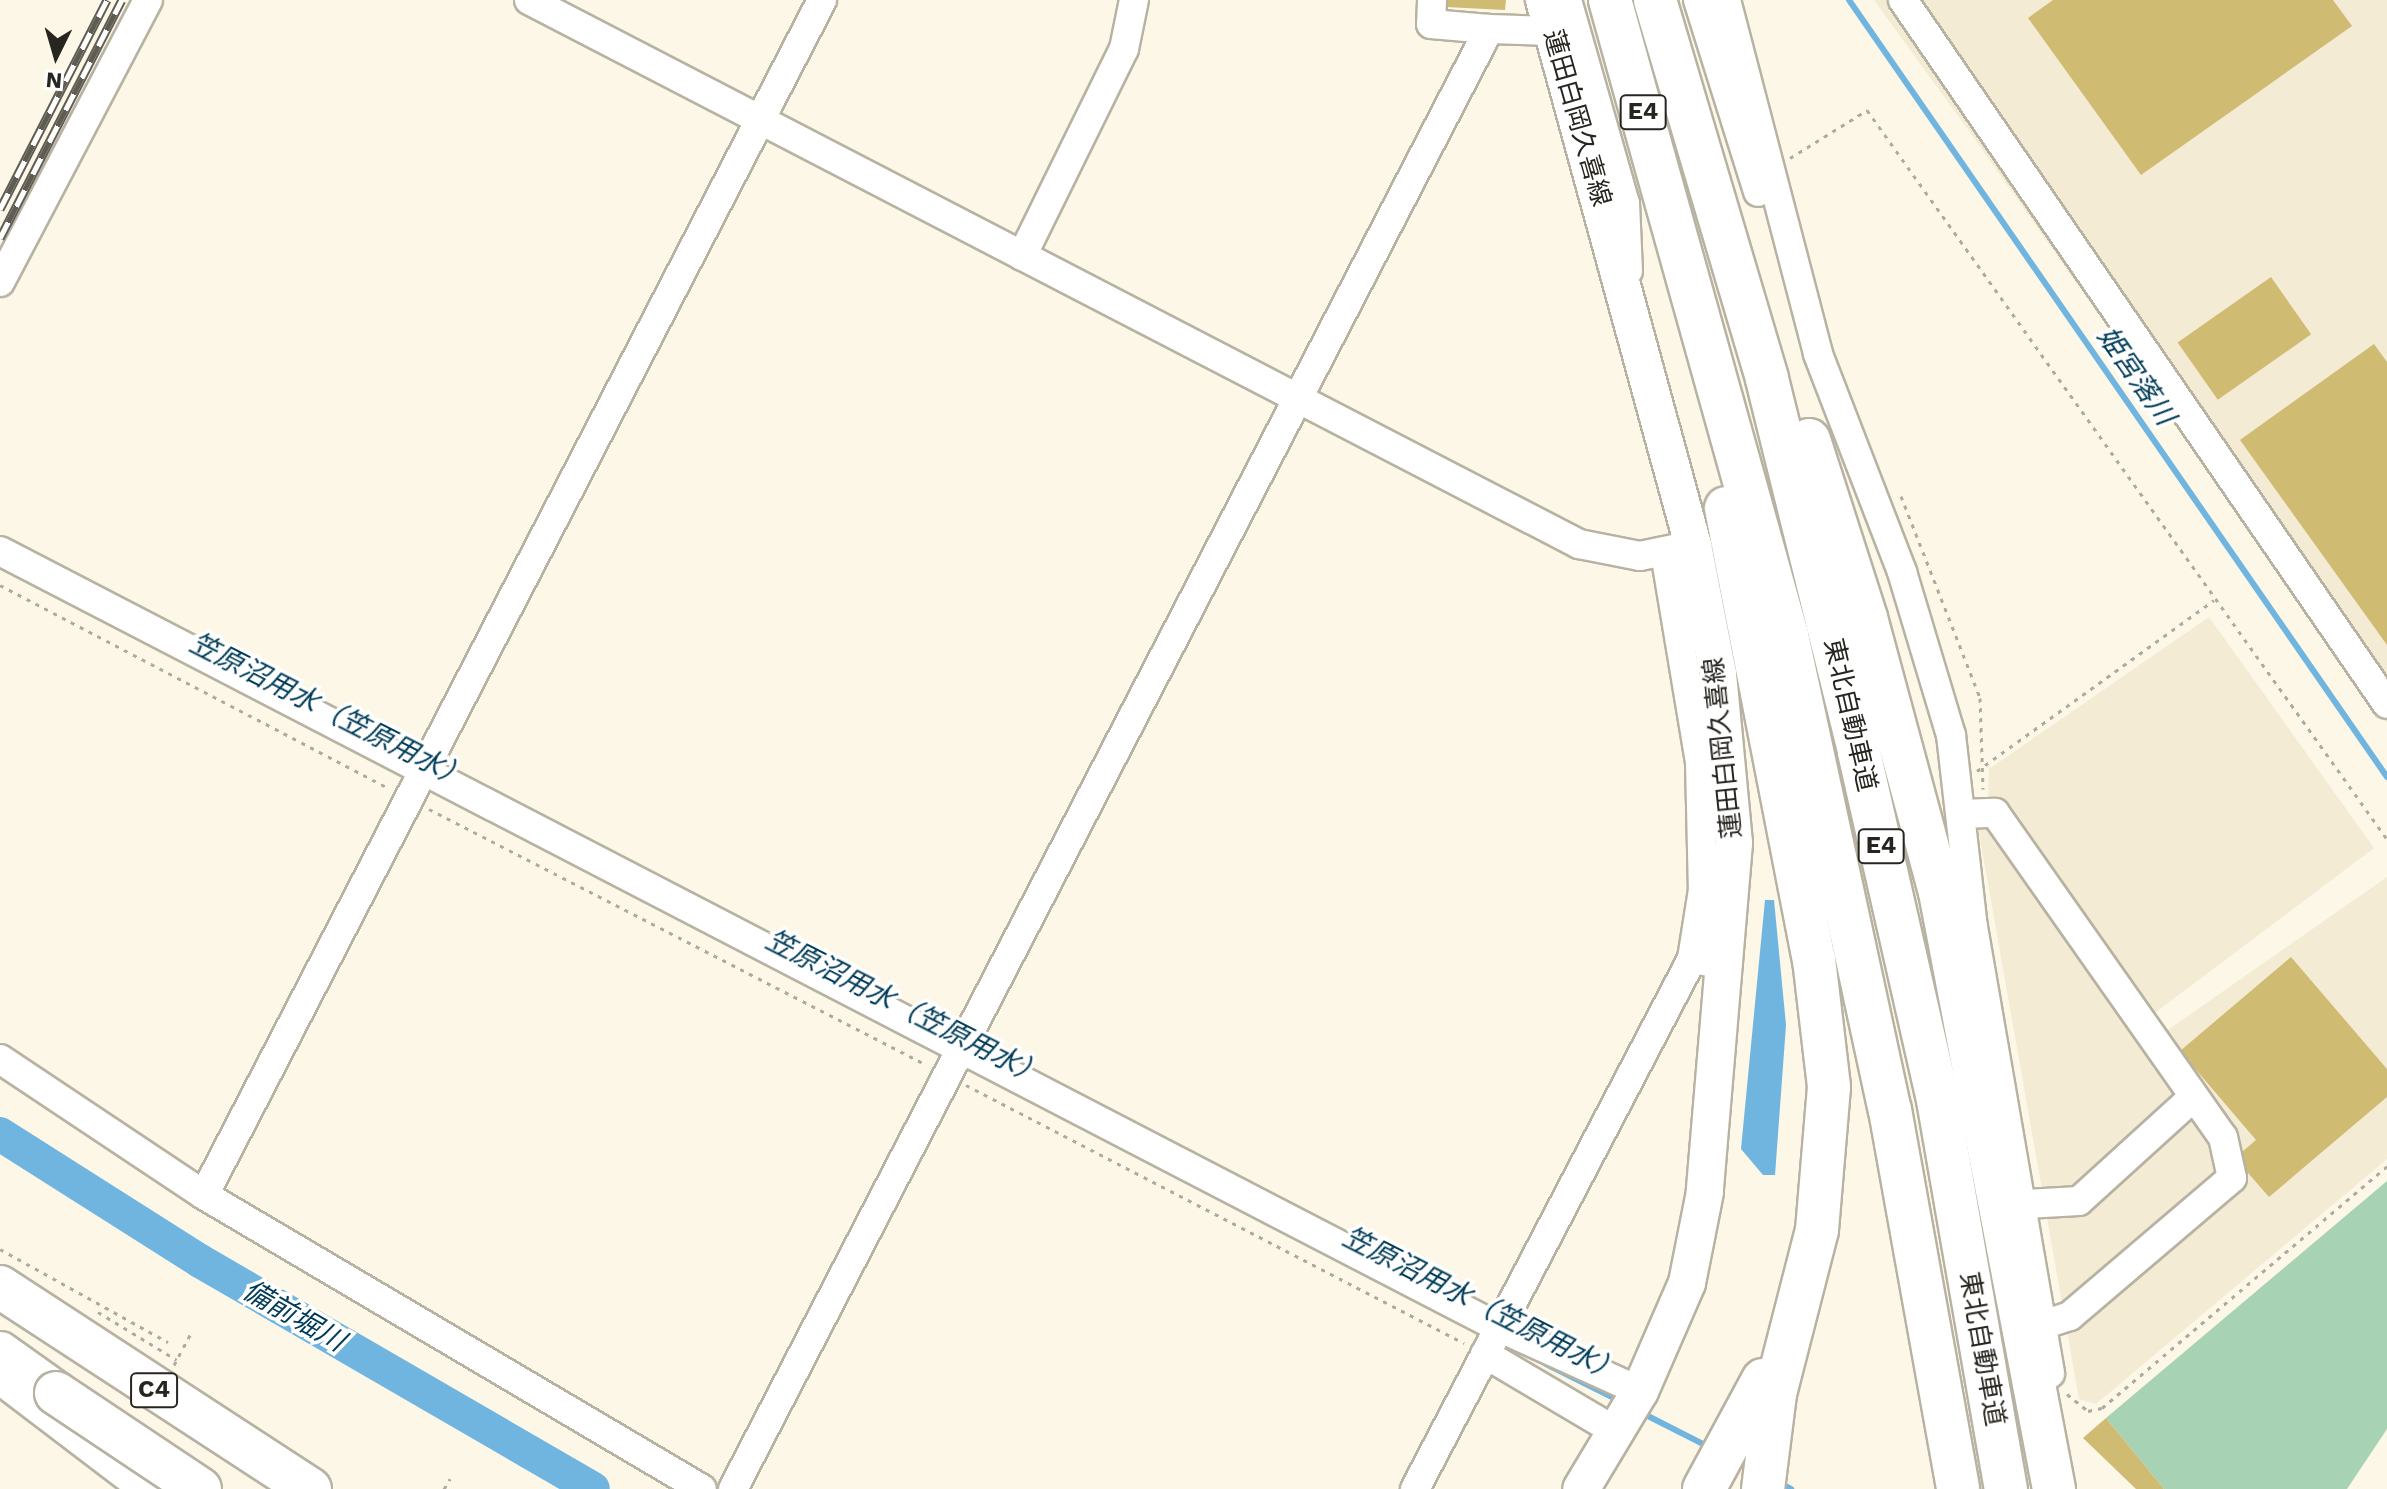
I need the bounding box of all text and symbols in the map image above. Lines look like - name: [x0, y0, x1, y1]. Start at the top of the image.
- north arrow: [16, 16, 96, 96]
- street label: 蓮田白岡久喜線: [1537, 26, 1617, 210]
- text: N: [45, 67, 63, 94]
- road number: E4: [1619, 92, 1667, 132]
- water label: 姫宮落川: [2090, 320, 2182, 432]
- water label: 笠原沼用水（笠原用水）: [184, 626, 474, 796]
- street label: 東北自動車道: [1817, 635, 1883, 795]
- street label: 蓮田白岡久喜線: [1698, 656, 1748, 840]
- road number: E4: [1857, 826, 1905, 866]
- water label: 笠原沼用水（笠原用水）: [760, 923, 1050, 1093]
- water label: 笠原沼用水（笠原用水）: [1337, 1220, 1627, 1390]
- street label: 東北自動車道: [1953, 1269, 2011, 1429]
- water label: 備前堀川: [237, 1273, 351, 1359]
- road number: C4: [130, 1370, 178, 1410]

